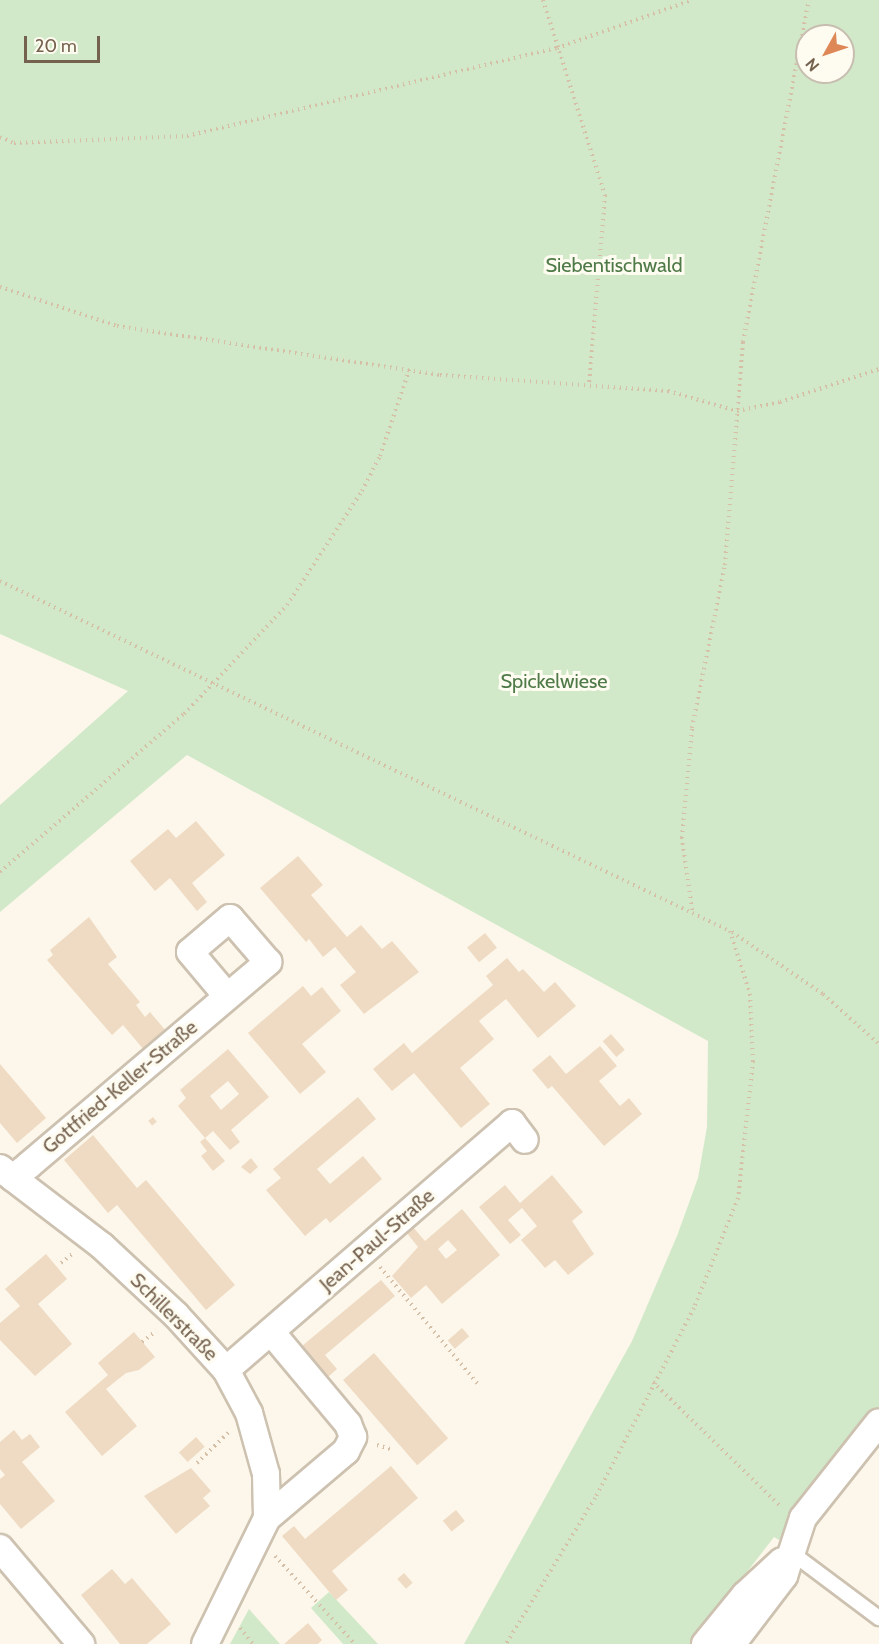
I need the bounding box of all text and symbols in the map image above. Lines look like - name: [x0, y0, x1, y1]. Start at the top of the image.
- scale bar: [27, 24, 104, 62]
- north arrow: [795, 24, 855, 84]
- text: 20 m: [35, 35, 77, 57]
- text: N: [801, 54, 823, 75]
- park label: Siebentischwald: [545, 253, 683, 277]
- park label: Spickelwiese: [501, 669, 607, 693]
- street label: Gottfried-Keller-Straße: [38, 1015, 202, 1159]
- street label: Jean-Paul-Straße: [315, 1184, 439, 1296]
- street label: Schillerstraße: [125, 1268, 223, 1366]

